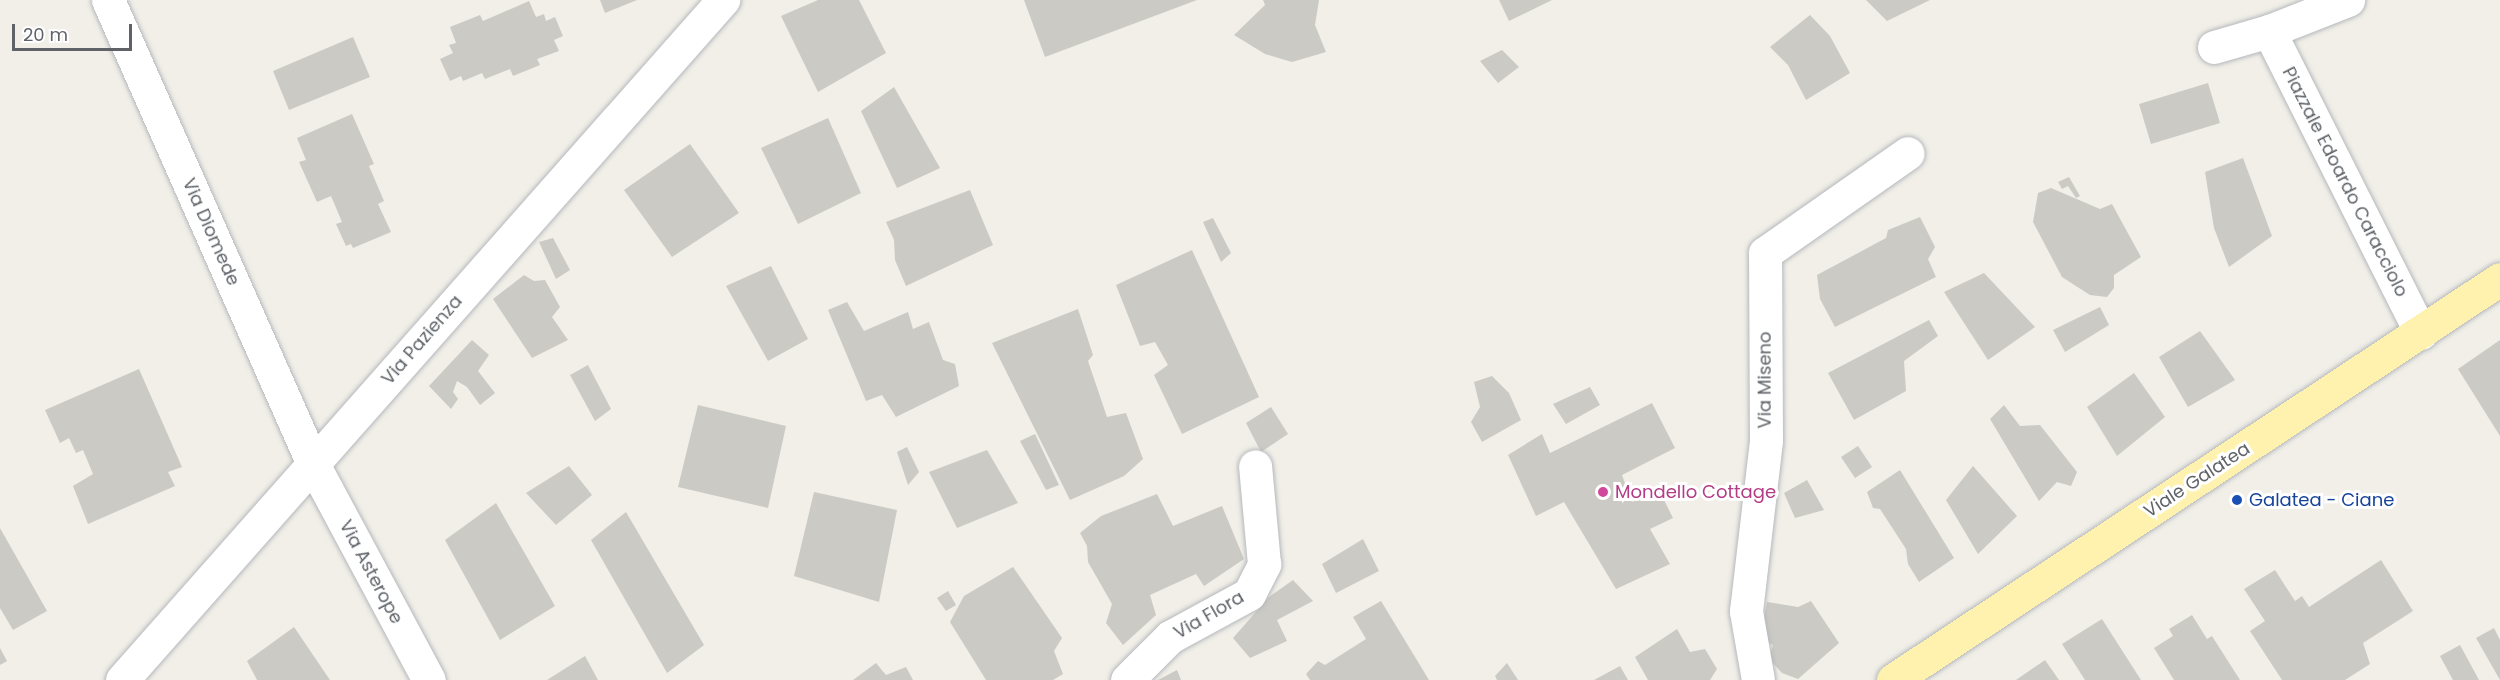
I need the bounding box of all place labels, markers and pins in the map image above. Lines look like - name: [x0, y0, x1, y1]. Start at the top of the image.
- place label: Mondello Cottage: [1615, 481, 1776, 503]
- marker: Mondello Cottage: [1596, 485, 1610, 499]
- place label: Galatea - Ciane: [2249, 489, 2394, 511]
- marker: Galatea - Ciane: [2230, 493, 2244, 507]

